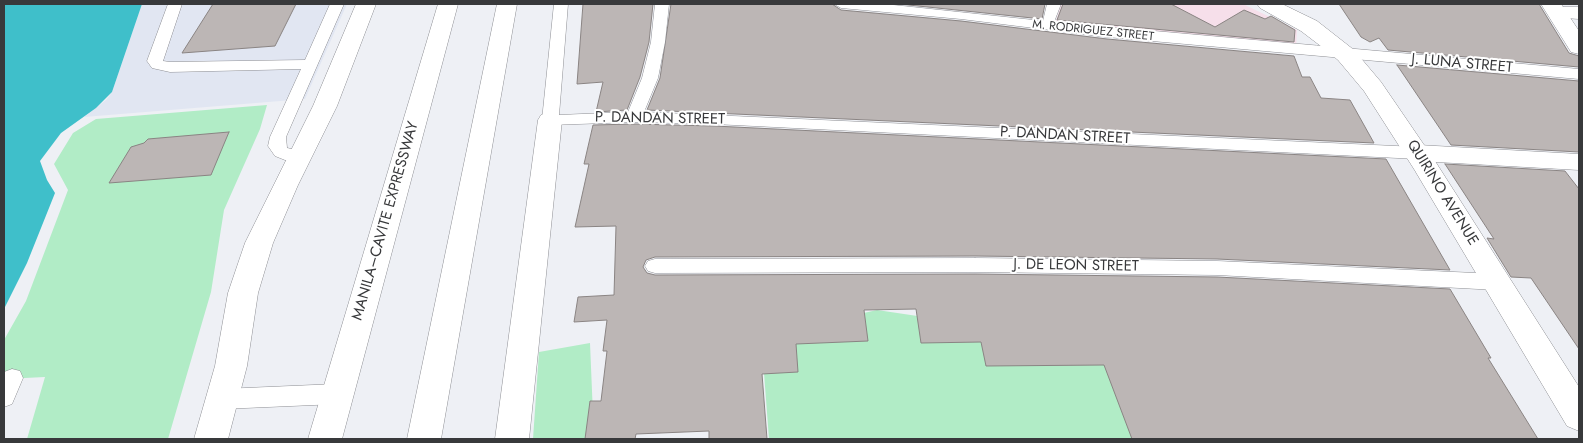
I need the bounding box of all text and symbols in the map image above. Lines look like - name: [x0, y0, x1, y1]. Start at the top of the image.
- street label: M. RODRIGUEZ STREET: [1032, 17, 1154, 45]
- street label: J. LUNA STREET: [1410, 51, 1514, 77]
- street label: P. DANDAN STREET: [595, 109, 725, 129]
- street label: MANILA–CAVITE EXPRESSWAY: [349, 120, 423, 322]
- street label: P. DANDAN STREET: [999, 124, 1131, 148]
- street label: QUIRINO AVENUE: [1402, 137, 1482, 249]
- street label: J. DE LEON STREET: [1013, 256, 1139, 276]

